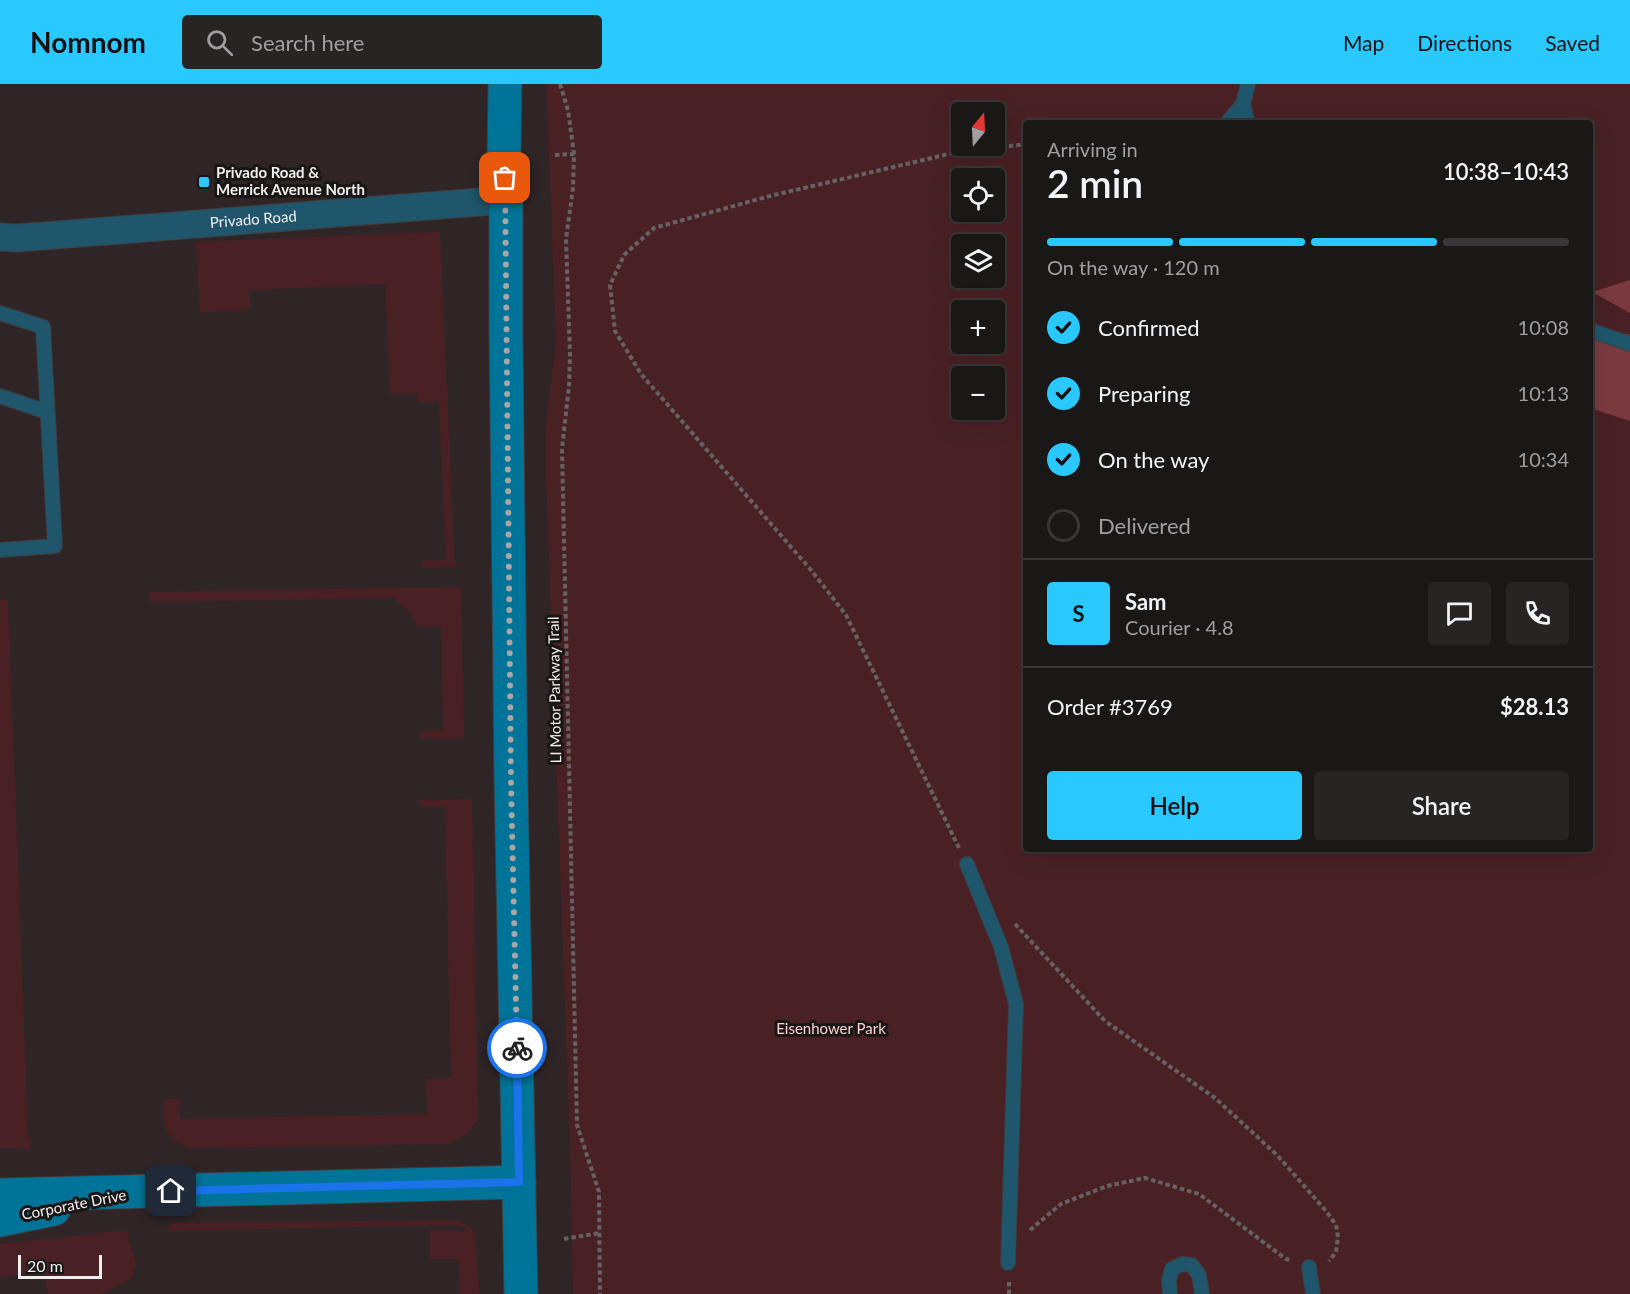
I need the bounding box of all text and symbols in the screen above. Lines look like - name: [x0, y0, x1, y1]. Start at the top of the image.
- search box: [182, 15, 602, 69]
- text: Nomnom: [30, 25, 146, 59]
- icon: search: [203, 26, 236, 59]
- text: Search here: [251, 29, 364, 56]
- text: Map: [1343, 30, 1384, 55]
- text: Directions: [1417, 30, 1512, 55]
- text: Saved: [1545, 30, 1600, 55]
- north arrow: [951, 102, 1005, 156]
- map controls: [951, 102, 1005, 420]
- text: Arriving in: [1047, 137, 1138, 161]
- pin: [479, 152, 530, 203]
- text: 10:38–10:43: [1443, 158, 1569, 185]
- text: 2 min: [1047, 160, 1143, 206]
- icon: bag: [488, 161, 521, 194]
- place label: Privado Road & Merrick Avenue North: [216, 163, 365, 198]
- button: locate: [951, 168, 1005, 222]
- marker: Privado Road & Merrick Avenue North: [197, 175, 211, 189]
- street label: Privado Road: [209, 206, 297, 231]
- button: layers: [951, 234, 1005, 288]
- text: On the way · 120 m: [1047, 255, 1220, 279]
- button: +: [951, 300, 1005, 354]
- icon: check: [1047, 311, 1080, 344]
- text: Confirmed: [1098, 314, 1200, 341]
- text: 10:08: [1518, 315, 1569, 339]
- button: −: [951, 366, 1005, 420]
- icon: check: [1047, 377, 1080, 410]
- text: Preparing: [1098, 380, 1190, 407]
- text: 10:13: [1518, 381, 1569, 405]
- icon: check: [1047, 443, 1080, 476]
- text: On the way: [1098, 446, 1209, 473]
- text: 10:34: [1518, 447, 1569, 471]
- text: Delivered: [1098, 512, 1191, 539]
- button: chat: [1428, 582, 1491, 645]
- button: phone: [1506, 582, 1569, 645]
- text: Sam: [1125, 588, 1167, 615]
- text: S: [1072, 600, 1085, 627]
- text: Courier · 4.8: [1125, 615, 1234, 639]
- street label: LI Motor Parkway Trail: [544, 616, 564, 764]
- text: Order #3769: [1047, 693, 1173, 720]
- text: $28.13: [1500, 693, 1569, 720]
- button: Help: [1047, 771, 1302, 840]
- button: Share: [1314, 771, 1569, 840]
- courier: [487, 1018, 547, 1078]
- park label: Eisenhower Park: [776, 1019, 886, 1037]
- icon: bike: [501, 1032, 534, 1065]
- pin: [145, 1165, 196, 1216]
- icon: home: [154, 1174, 187, 1207]
- street label: Corporate Drive: [20, 1185, 128, 1223]
- scale bar: [18, 1252, 102, 1280]
- text: 20 m: [27, 1256, 63, 1275]

